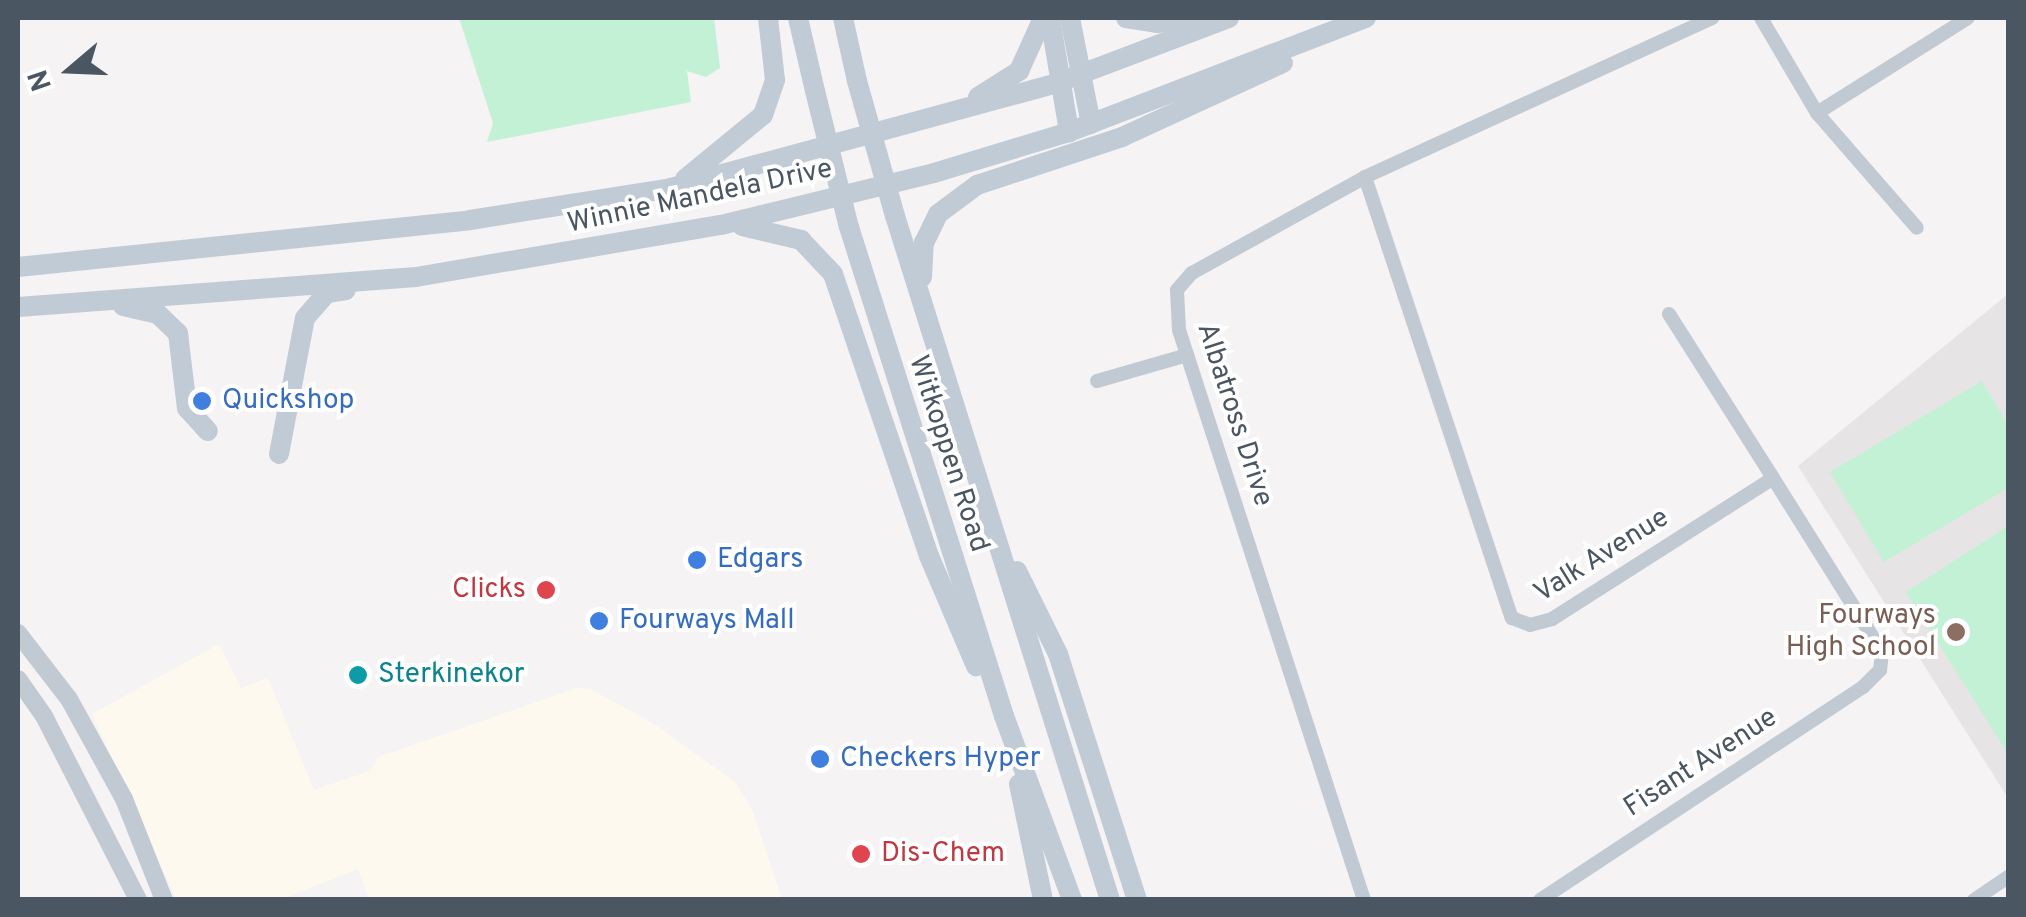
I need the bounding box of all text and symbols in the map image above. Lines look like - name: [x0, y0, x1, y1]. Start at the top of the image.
- north arrow: [20, 20, 120, 120]
- text: N: [21, 64, 62, 95]
- street label: Winnie Mandela Drive: [564, 152, 836, 242]
- street label: Albatross Drive: [1189, 319, 1279, 511]
- street label: Witkoppen Road: [900, 352, 996, 556]
- place label: Quickshop: [222, 384, 354, 418]
- marker: Quickshop: [191, 390, 213, 412]
- street label: Valk Avenue: [1528, 501, 1676, 611]
- place label: Edgars: [717, 543, 803, 577]
- marker: Edgars: [686, 549, 708, 571]
- place label: Clicks: [452, 573, 526, 607]
- marker: Clicks: [535, 579, 557, 601]
- place label: Fourways High School: [1786, 599, 1936, 665]
- place label: Fourways Mall: [619, 604, 794, 638]
- marker: Fourways Mall: [588, 610, 610, 632]
- marker: Fourways High School: [1945, 621, 1967, 643]
- place label: Sterkinekor: [378, 658, 525, 692]
- marker: Sterkinekor: [347, 664, 369, 686]
- street label: Fisant Avenue: [1618, 701, 1784, 825]
- place label: Checkers Hyper: [840, 742, 1041, 776]
- marker: Checkers Hyper: [809, 748, 831, 770]
- place label: Dis-Chem: [881, 837, 1005, 871]
- marker: Dis-Chem: [850, 843, 872, 865]

